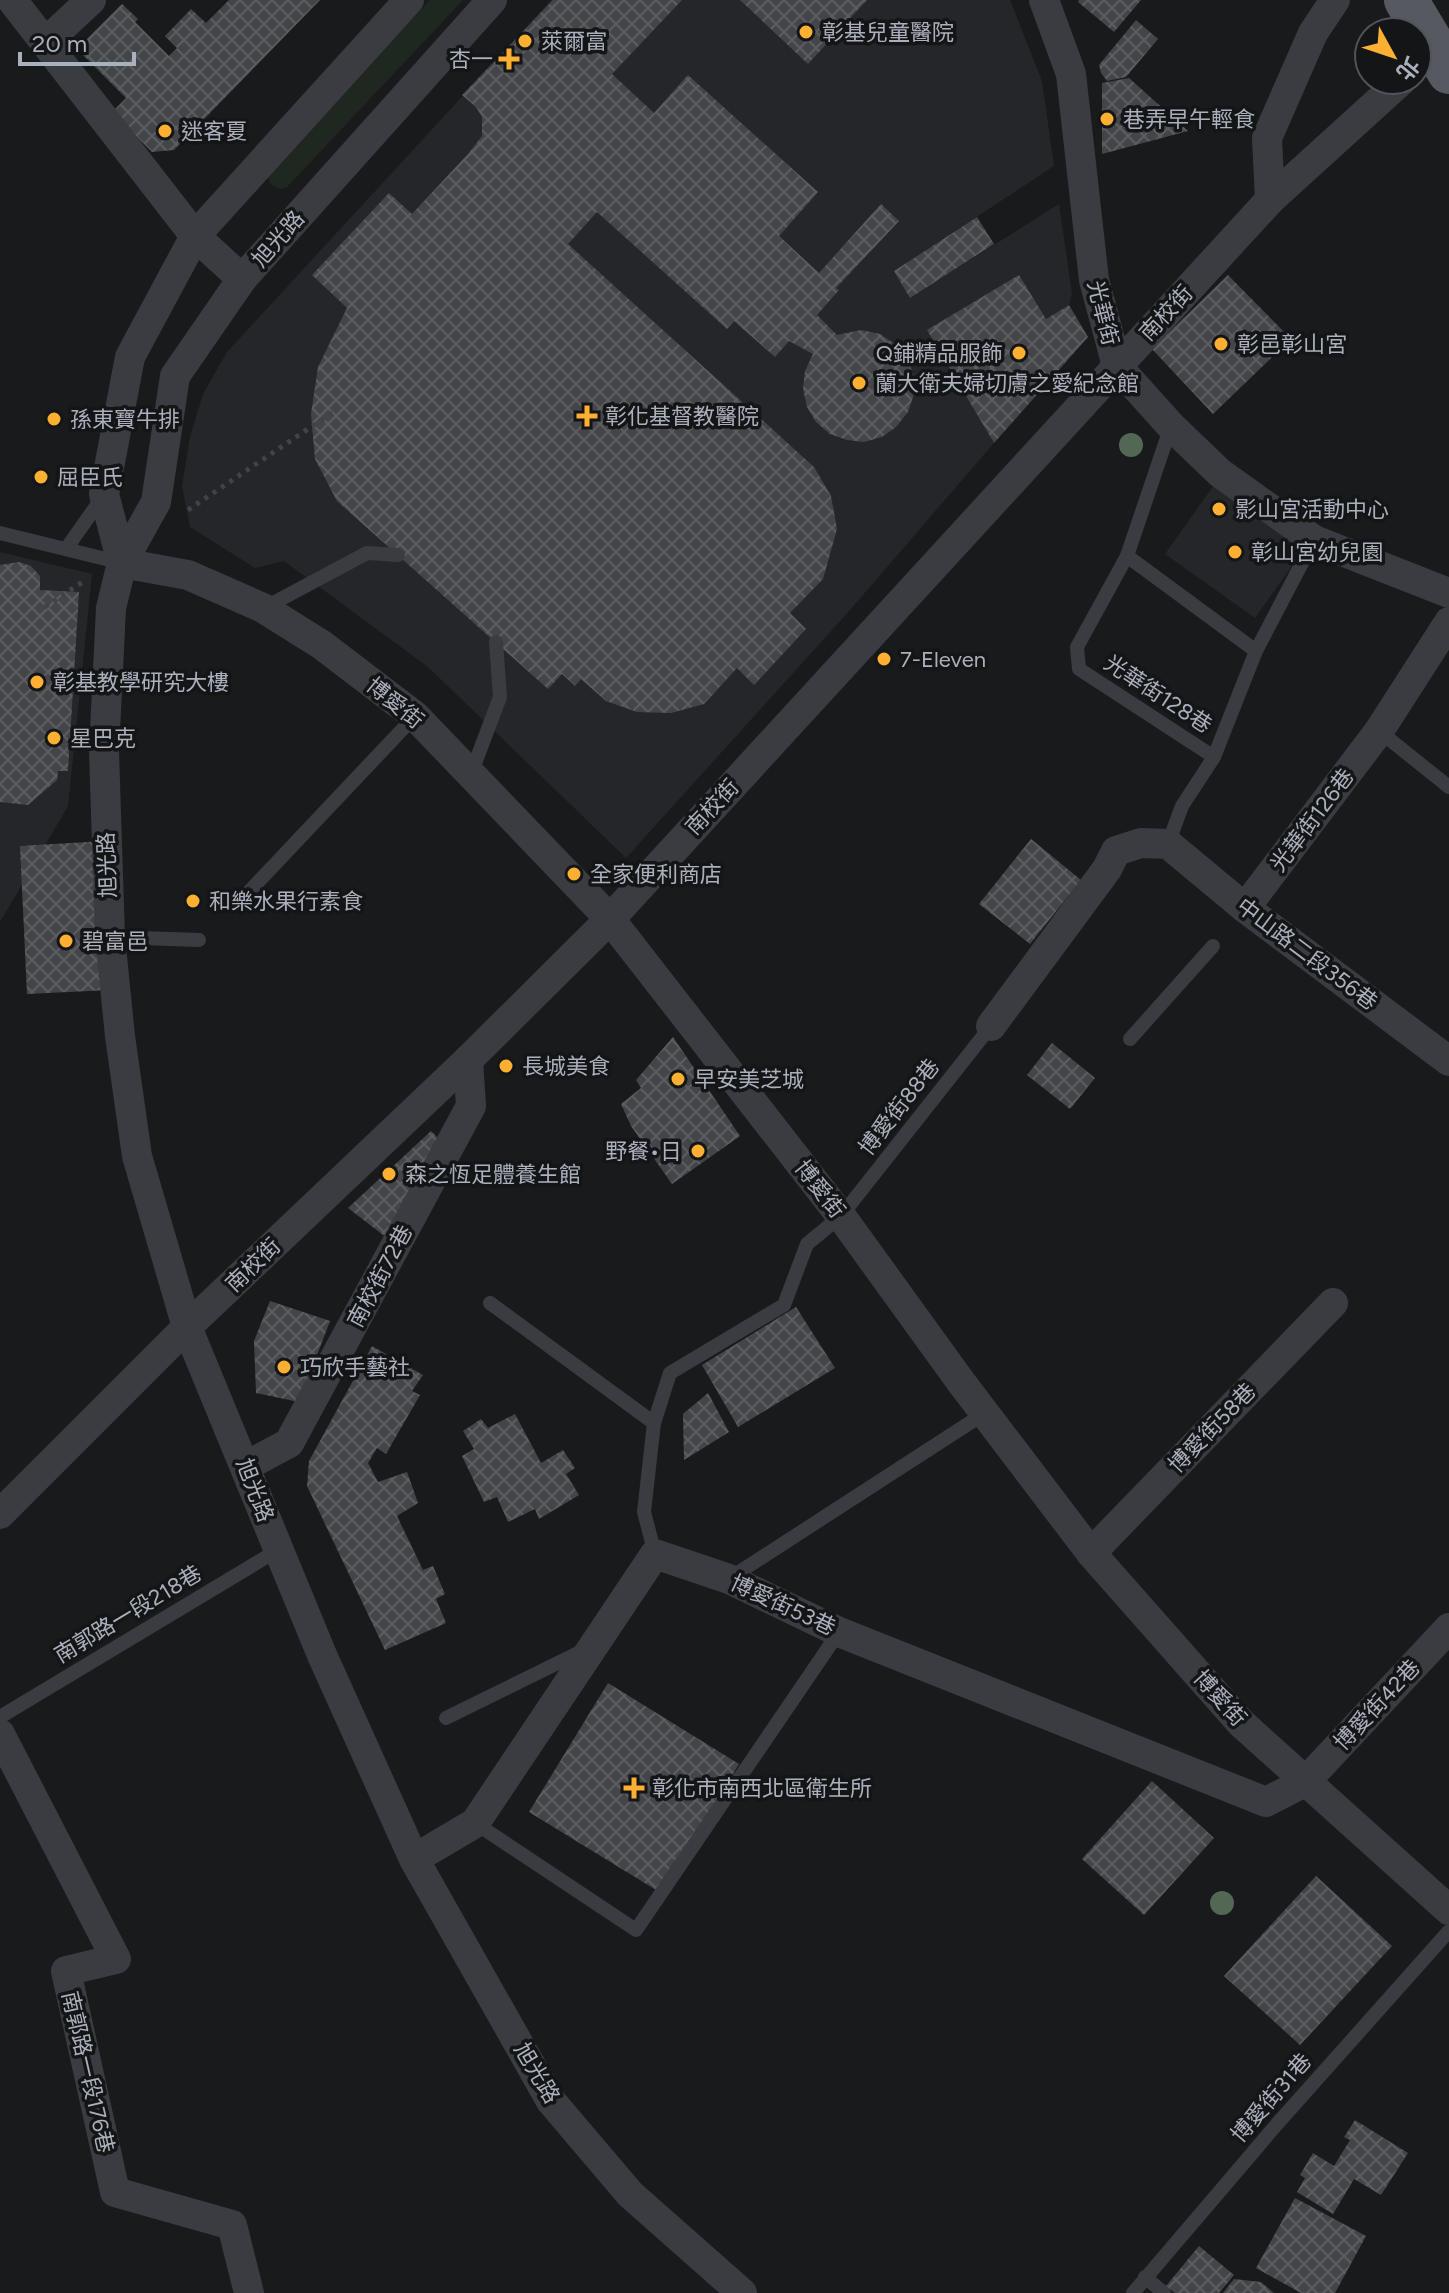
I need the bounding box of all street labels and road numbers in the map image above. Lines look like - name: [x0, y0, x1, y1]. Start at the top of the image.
- street label: 旭光路: [246, 205, 310, 273]
- street label: 光華街: [1082, 278, 1124, 348]
- street label: 南校街: [1134, 280, 1198, 346]
- street label: 光華街128巷: [1099, 649, 1217, 739]
- street label: 博愛街: [361, 672, 429, 734]
- street label: 光華街126巷: [1265, 763, 1359, 877]
- street label: 南校街: [680, 774, 744, 840]
- street label: 旭光路: [92, 832, 122, 898]
- street label: 中山路二段356巷: [1231, 892, 1383, 1016]
- street label: 博愛街88巷: [853, 1053, 945, 1161]
- street label: 博愛街: [789, 1155, 851, 1223]
- street label: 南校街72巷: [342, 1220, 418, 1332]
- street label: 南校街: [220, 1232, 286, 1298]
- street label: 博愛街58巷: [1163, 1378, 1261, 1478]
- street label: 旭光路: [231, 1454, 279, 1526]
- street label: 南郭路一段218巷: [50, 1559, 206, 1669]
- street label: 博愛街53巷: [726, 1569, 840, 1641]
- street label: 博愛街42巷: [1328, 1654, 1426, 1756]
- street label: 博愛街: [1188, 1664, 1252, 1732]
- street label: 南郭路一段176巷: [56, 1988, 120, 2156]
- street label: 旭光路: [508, 2038, 566, 2108]
- street label: 博愛街31巷: [1225, 2048, 1317, 2148]

